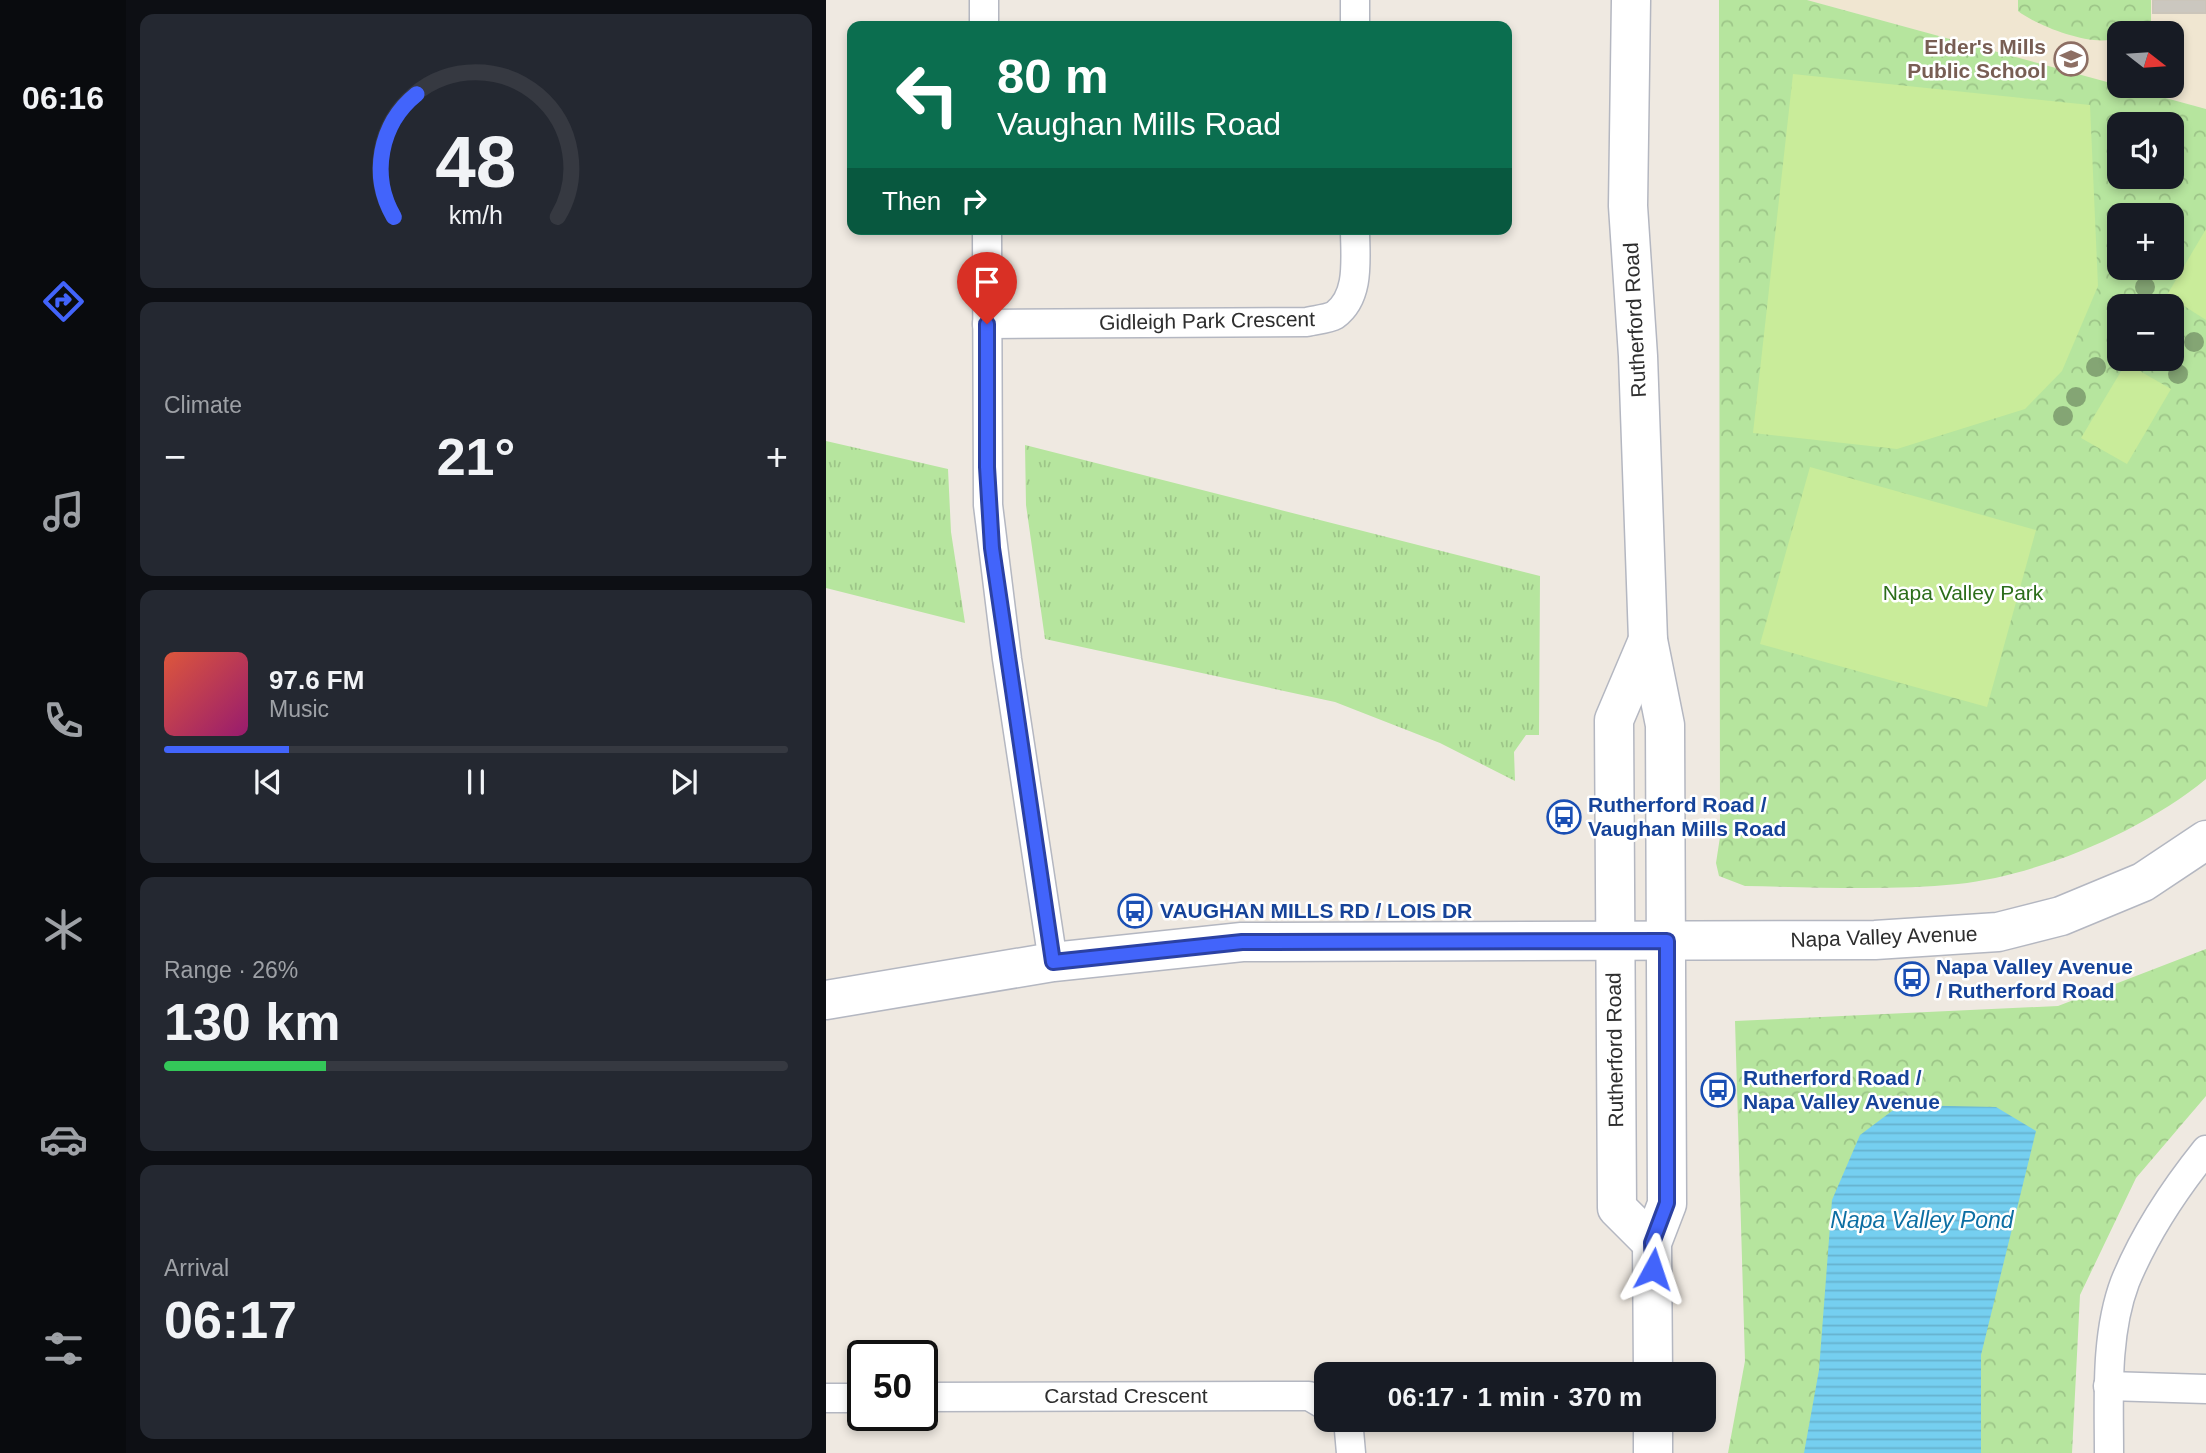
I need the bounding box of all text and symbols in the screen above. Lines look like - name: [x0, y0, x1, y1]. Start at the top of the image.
- north arrow: [2107, 21, 2184, 98]
- map controls: [2107, 21, 2184, 371]
- place label: Elder's Mills Public School: [1907, 35, 2046, 82]
- school or university icon: Elder's Mills Public School: [2052, 40, 2090, 78]
- icon: left: [882, 49, 973, 140]
- text: 80 m: [997, 49, 1109, 103]
- text: 06:16: [22, 80, 104, 116]
- text: Vaughan Mills Road: [997, 106, 1281, 142]
- button: sound: [2107, 112, 2184, 189]
- text: 48: [436, 121, 516, 202]
- icon: right: [955, 182, 993, 220]
- text: Then: [882, 186, 941, 216]
- text: km/h: [449, 201, 503, 229]
- button: +: [2107, 203, 2184, 280]
- street label: Rutherford Road: [1619, 242, 1650, 398]
- pin: [957, 252, 1017, 324]
- icon: arrive: [968, 263, 1006, 301]
- icon: directions: [39, 277, 88, 326]
- button: −: [2107, 294, 2184, 371]
- street label: Gidleigh Park Crescent: [1099, 307, 1315, 334]
- text: Climate: [164, 392, 242, 418]
- text: 21°: [437, 428, 515, 486]
- text: −: [164, 436, 186, 478]
- text: +: [766, 436, 788, 478]
- icon: music: [39, 487, 88, 536]
- park label: Napa Valley Park: [1883, 581, 2044, 604]
- text: 97.6 FM: [269, 665, 364, 695]
- icon: phone: [39, 696, 88, 745]
- text: Music: [269, 696, 329, 722]
- icon: previous: [249, 763, 287, 801]
- icon: pause: [457, 763, 495, 801]
- icon: next: [665, 763, 703, 801]
- place label: Rutherford Road / Vaughan Mills Road: [1588, 793, 1786, 840]
- bus stop icon: Rutherford Road / Vaughan Mills Road: [1545, 798, 1583, 836]
- bus stop icon: VAUGHAN MILLS RD / LOIS DR: [1116, 892, 1154, 930]
- place label: VAUGHAN MILLS RD / LOIS DR: [1160, 899, 1472, 922]
- icon: climate: [39, 905, 88, 954]
- street label: Napa Valley Avenue: [1790, 922, 1978, 951]
- place label: Napa Valley Avenue / Rutherford Road: [1936, 955, 2133, 1002]
- text: Range · 26%: [164, 957, 298, 983]
- bus stop icon: Napa Valley Avenue / Rutherford Road: [1893, 960, 1931, 998]
- street label: Rutherford Road: [1602, 972, 1627, 1128]
- text: 130 km: [164, 993, 340, 1051]
- place label: Rutherford Road / Napa Valley Avenue: [1743, 1066, 1940, 1113]
- bus stop icon: Rutherford Road / Napa Valley Avenue: [1699, 1071, 1737, 1109]
- icon: car: [39, 1115, 88, 1164]
- water label: Napa Valley Pond: [1830, 1207, 2015, 1233]
- position arrow: [1616, 1232, 1690, 1306]
- text: Arrival: [164, 1255, 229, 1281]
- text: 06:17: [164, 1291, 297, 1349]
- icon: filters: [39, 1324, 88, 1373]
- speed limit sign: 50: [847, 1340, 938, 1431]
- text: 06:17 · 1 min · 370 m: [1388, 1382, 1642, 1412]
- street label: Carstad Crescent: [1044, 1384, 1208, 1407]

